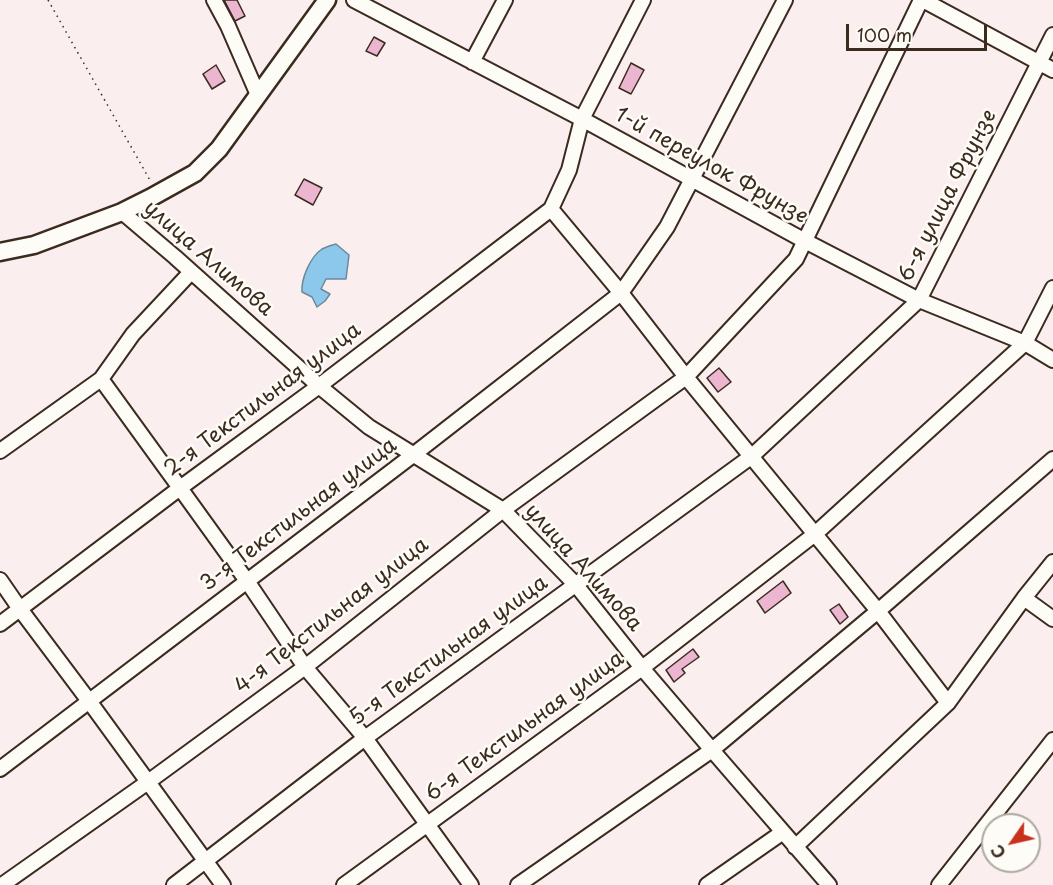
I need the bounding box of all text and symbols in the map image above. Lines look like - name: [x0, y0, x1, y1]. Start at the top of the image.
- scale bar: [849, 12, 990, 50]
- text: 100 m: [857, 21, 912, 48]
- street label: 1-й переулок Фрунзе: [610, 102, 812, 230]
- street label: 6-я улица Фрунзе: [894, 106, 1002, 286]
- street label: улица Алимова: [138, 196, 278, 322]
- street label: 2-я Текстильная улица: [160, 318, 366, 482]
- street label: 3-я Текстильная улица: [196, 433, 402, 597]
- street label: улица Алимова: [519, 499, 647, 637]
- street label: 4-я Текстильная улица: [230, 533, 434, 699]
- street label: 5-я Текстильная улица: [345, 571, 553, 731]
- street label: 6-я Текстильная улица: [421, 646, 629, 808]
- north arrow: [981, 813, 1041, 873]
- text: С: [984, 840, 1011, 864]

